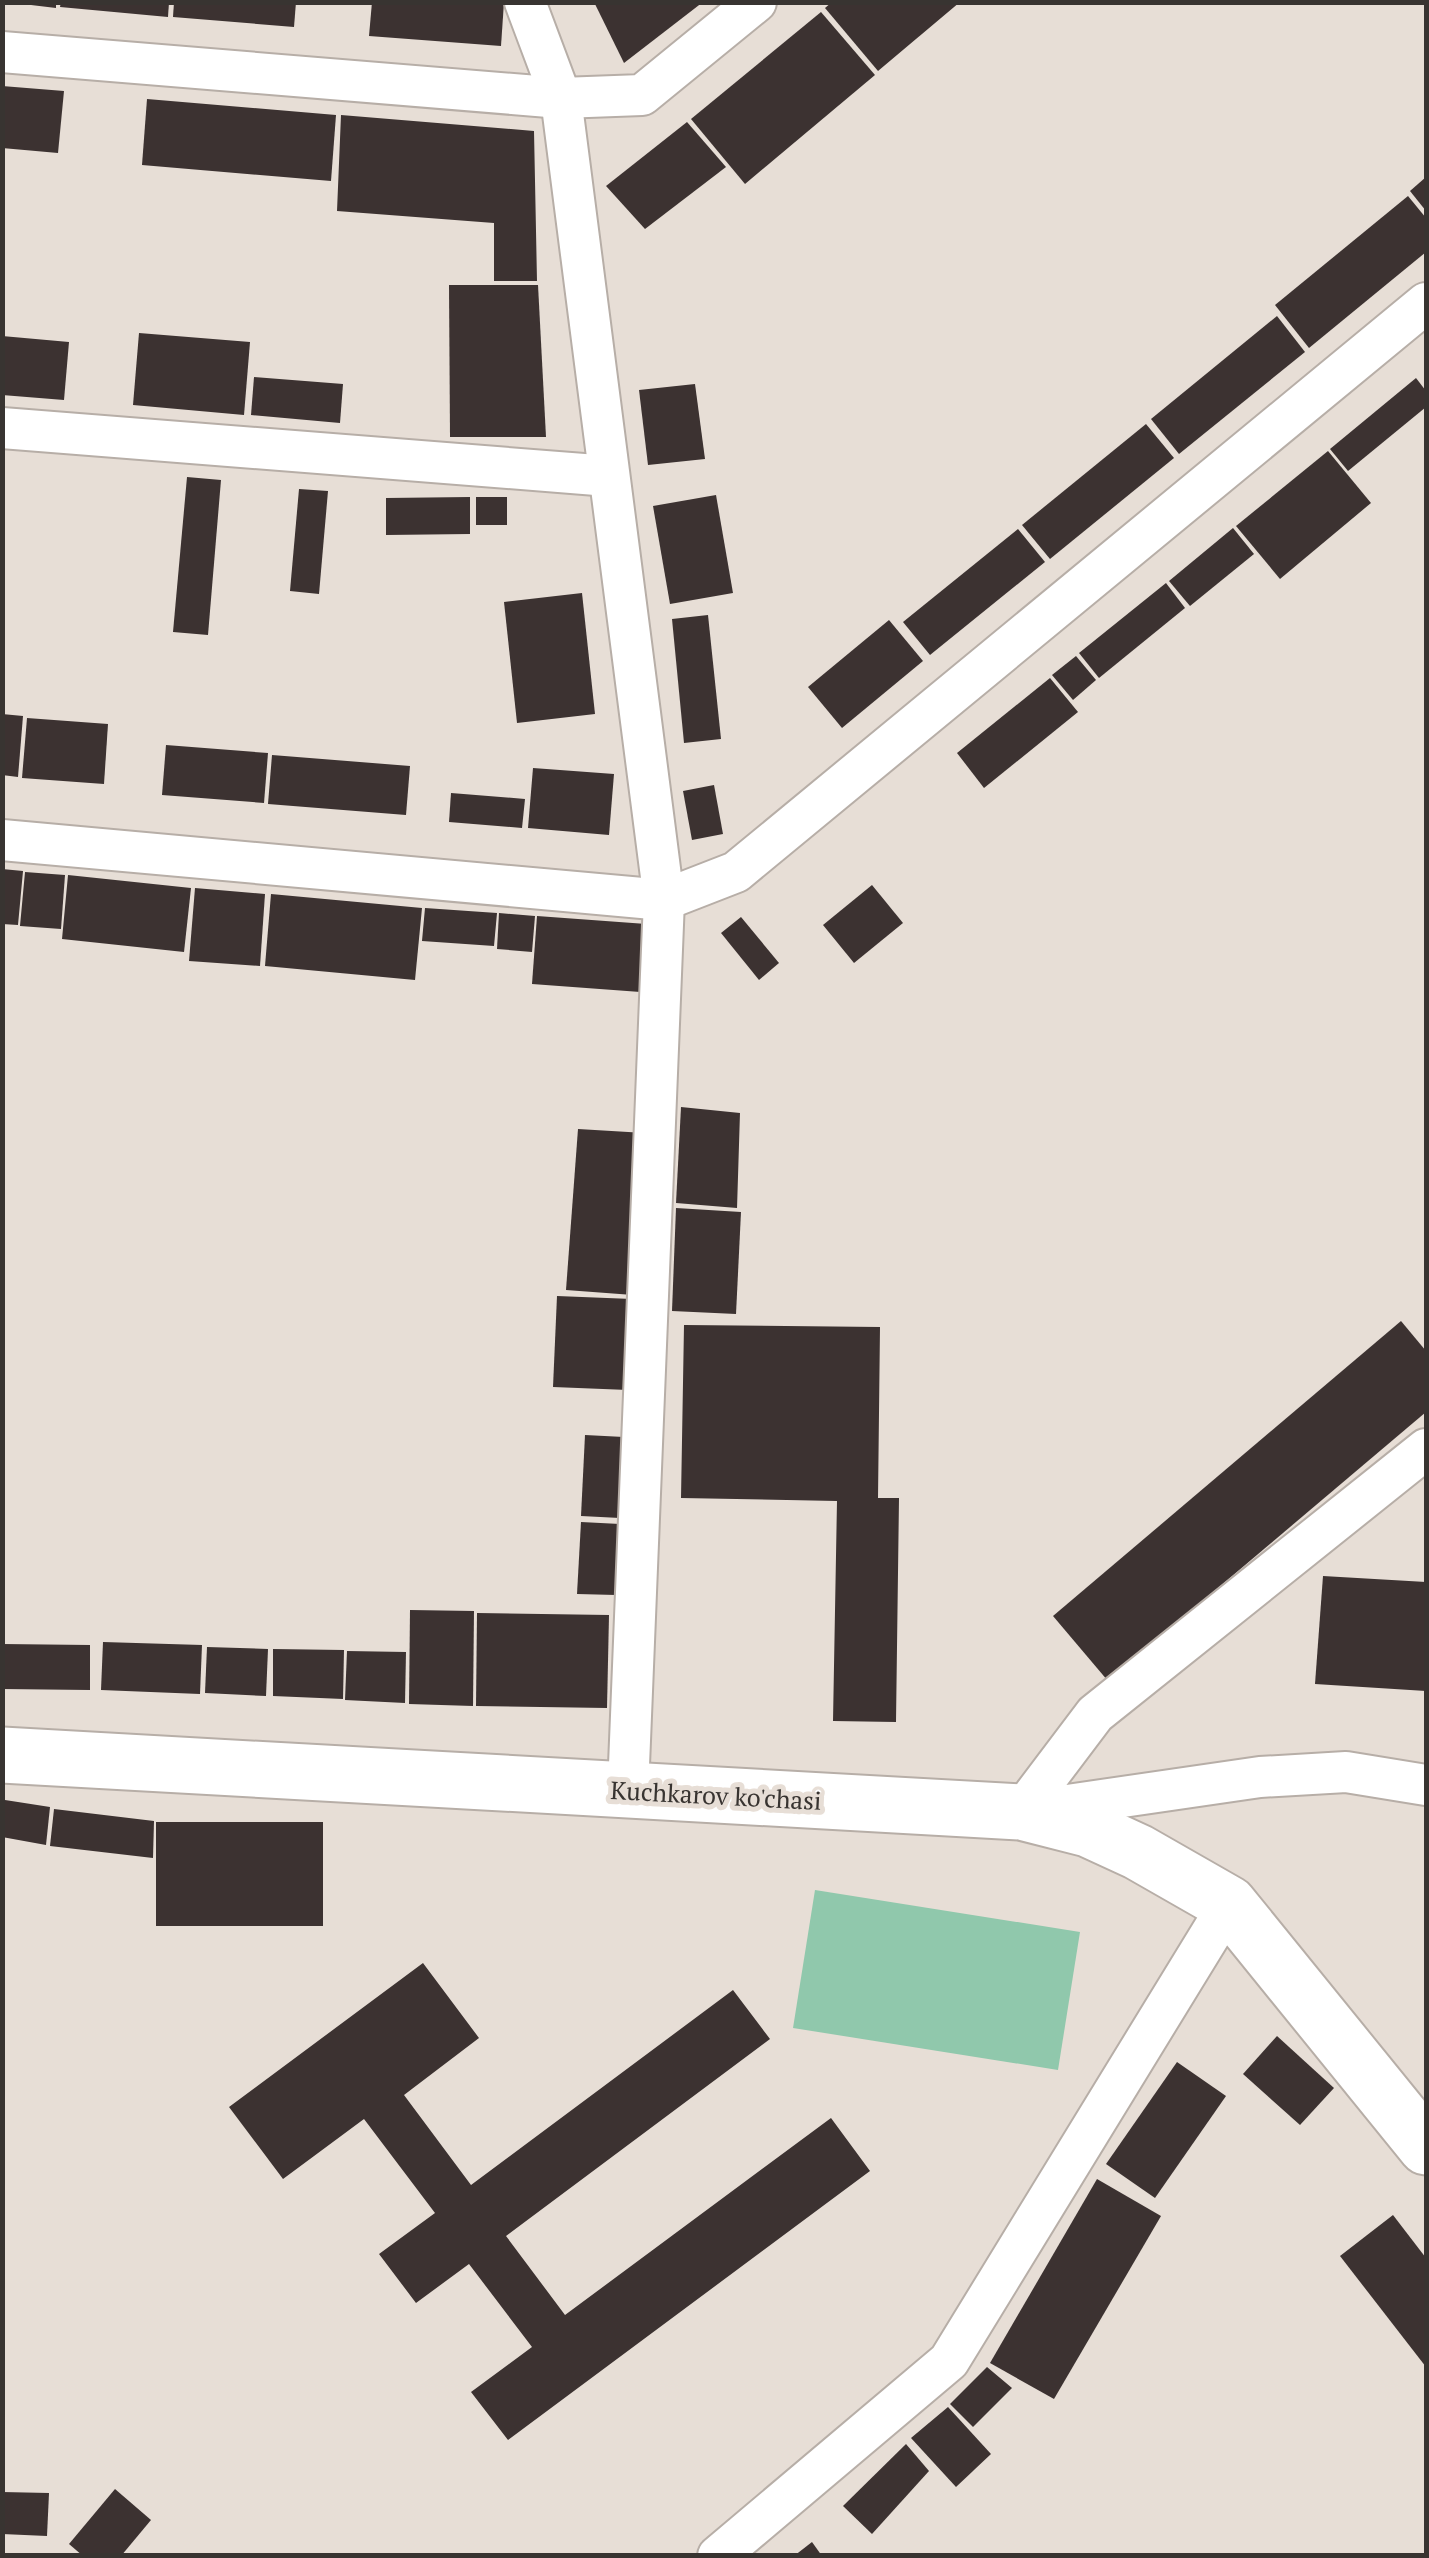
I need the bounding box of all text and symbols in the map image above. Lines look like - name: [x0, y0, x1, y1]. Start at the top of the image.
- street label: Kuchkarov ko'chasi: [610, 1773, 822, 1817]

